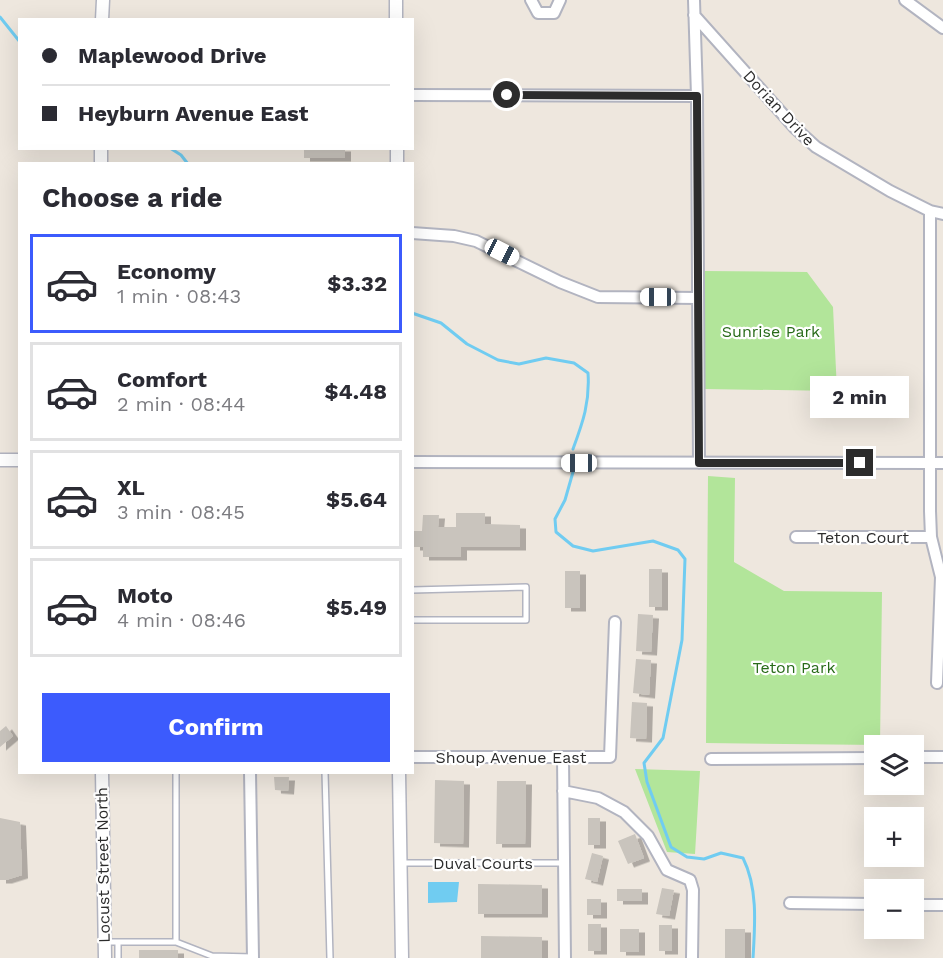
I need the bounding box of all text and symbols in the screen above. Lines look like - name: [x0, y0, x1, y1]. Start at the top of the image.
- text: Maplewood Drive: [78, 43, 267, 68]
- street label: Dorian Drive: [739, 66, 819, 150]
- route start: [493, 81, 520, 108]
- text: Heyburn Avenue East: [78, 101, 308, 126]
- text: Choose a ride: [42, 182, 222, 214]
- car: [482, 236, 522, 268]
- icon: car: [45, 257, 99, 311]
- text: Economy: [117, 259, 216, 284]
- text: $3.32: [327, 271, 387, 296]
- text: 1 min · 08:43: [117, 284, 241, 308]
- car: [640, 288, 676, 306]
- park label: Sunrise Park: [722, 322, 820, 341]
- icon: car: [45, 365, 99, 419]
- text: Comfort: [117, 367, 207, 392]
- callout: 2 min: [810, 376, 910, 418]
- text: $4.48: [324, 379, 387, 404]
- text: 2 min: [832, 385, 887, 409]
- text: 2 min · 08:44: [117, 392, 246, 416]
- route end: [846, 449, 873, 476]
- car: [561, 454, 597, 472]
- icon: car: [45, 473, 99, 527]
- text: XL: [117, 475, 145, 500]
- text: $5.64: [326, 487, 387, 512]
- text: 3 min · 08:45: [117, 500, 245, 524]
- street label: Teton Court: [817, 528, 909, 547]
- icon: car: [45, 581, 99, 635]
- text: Moto: [117, 583, 173, 608]
- text: $5.49: [326, 595, 387, 620]
- text: 4 min · 08:46: [117, 608, 246, 632]
- park label: Teton Park: [753, 658, 835, 677]
- button: Confirm: [42, 693, 390, 762]
- map controls: [864, 735, 924, 939]
- button: layers: [864, 735, 924, 795]
- street label: Shoup Avenue East: [436, 748, 587, 767]
- street label: Locust Street North: [92, 787, 114, 943]
- button: +: [864, 807, 924, 867]
- street label: Duval Courts: [433, 854, 533, 873]
- button: −: [864, 879, 924, 939]

